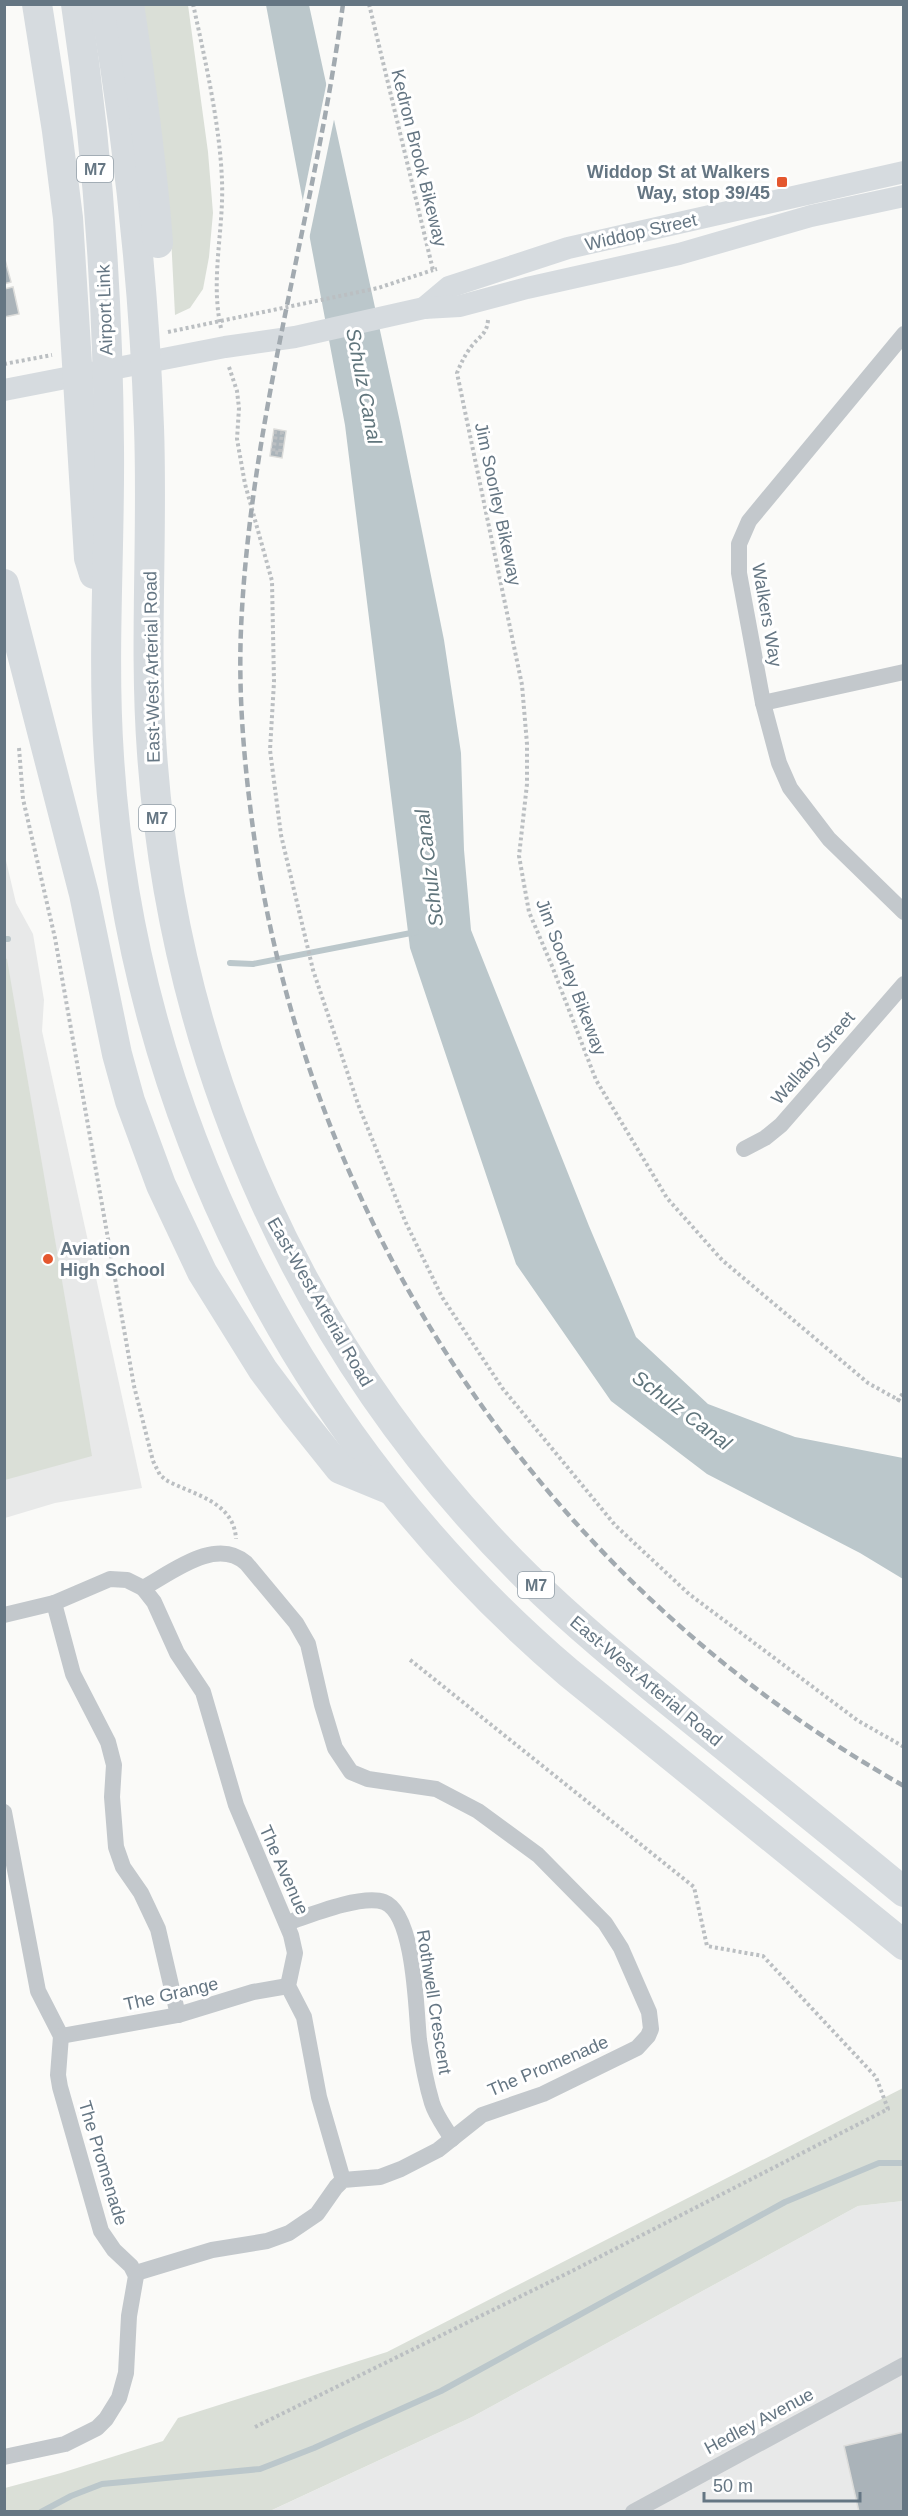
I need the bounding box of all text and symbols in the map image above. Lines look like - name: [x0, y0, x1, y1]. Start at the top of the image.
- street label: Kedron Brook Bikeway: [387, 67, 451, 249]
- road number: M7: [77, 156, 113, 182]
- place label: Widdop St at Walkers Way, stop 39/45: [587, 162, 770, 203]
- marker: Widdop St at Walkers Way, stop 39/45: [775, 175, 789, 189]
- street label: Widdop Street: [583, 209, 699, 255]
- street label: Airport Link: [93, 263, 117, 356]
- water label: Schulz Canal: [342, 326, 386, 446]
- street label: Jim Soorley Bikeway: [471, 421, 525, 587]
- street label: Walkers Way: [748, 562, 786, 668]
- street label: East-West Arterial Road: [140, 571, 164, 763]
- road number: M7: [139, 805, 175, 831]
- water label: Schulz Canal: [411, 808, 447, 928]
- street label: Jim Soorley Bikeway: [532, 896, 610, 1058]
- street label: Wallaby Street: [767, 1008, 859, 1108]
- street label: East-West Arterial Road: [263, 1214, 377, 1390]
- place label: Aviation High School: [60, 1239, 165, 1280]
- marker: Aviation High School: [41, 1252, 55, 1266]
- water label: Schulz Canal: [628, 1366, 736, 1455]
- road number: M7: [518, 1572, 554, 1598]
- street label: East-West Arterial Road: [566, 1612, 726, 1750]
- street label: The Avenue: [255, 1822, 313, 1918]
- street label: Rothwell Crescent: [413, 1928, 455, 2076]
- street label: The Grange: [122, 1973, 220, 2015]
- street label: The Promenade: [485, 2032, 611, 2100]
- street label: The Promenade: [75, 2098, 131, 2228]
- street label: Hedley Avenue: [701, 2384, 817, 2458]
- scale bar: [704, 2465, 860, 2503]
- text: 50 m: [713, 2476, 753, 2496]

